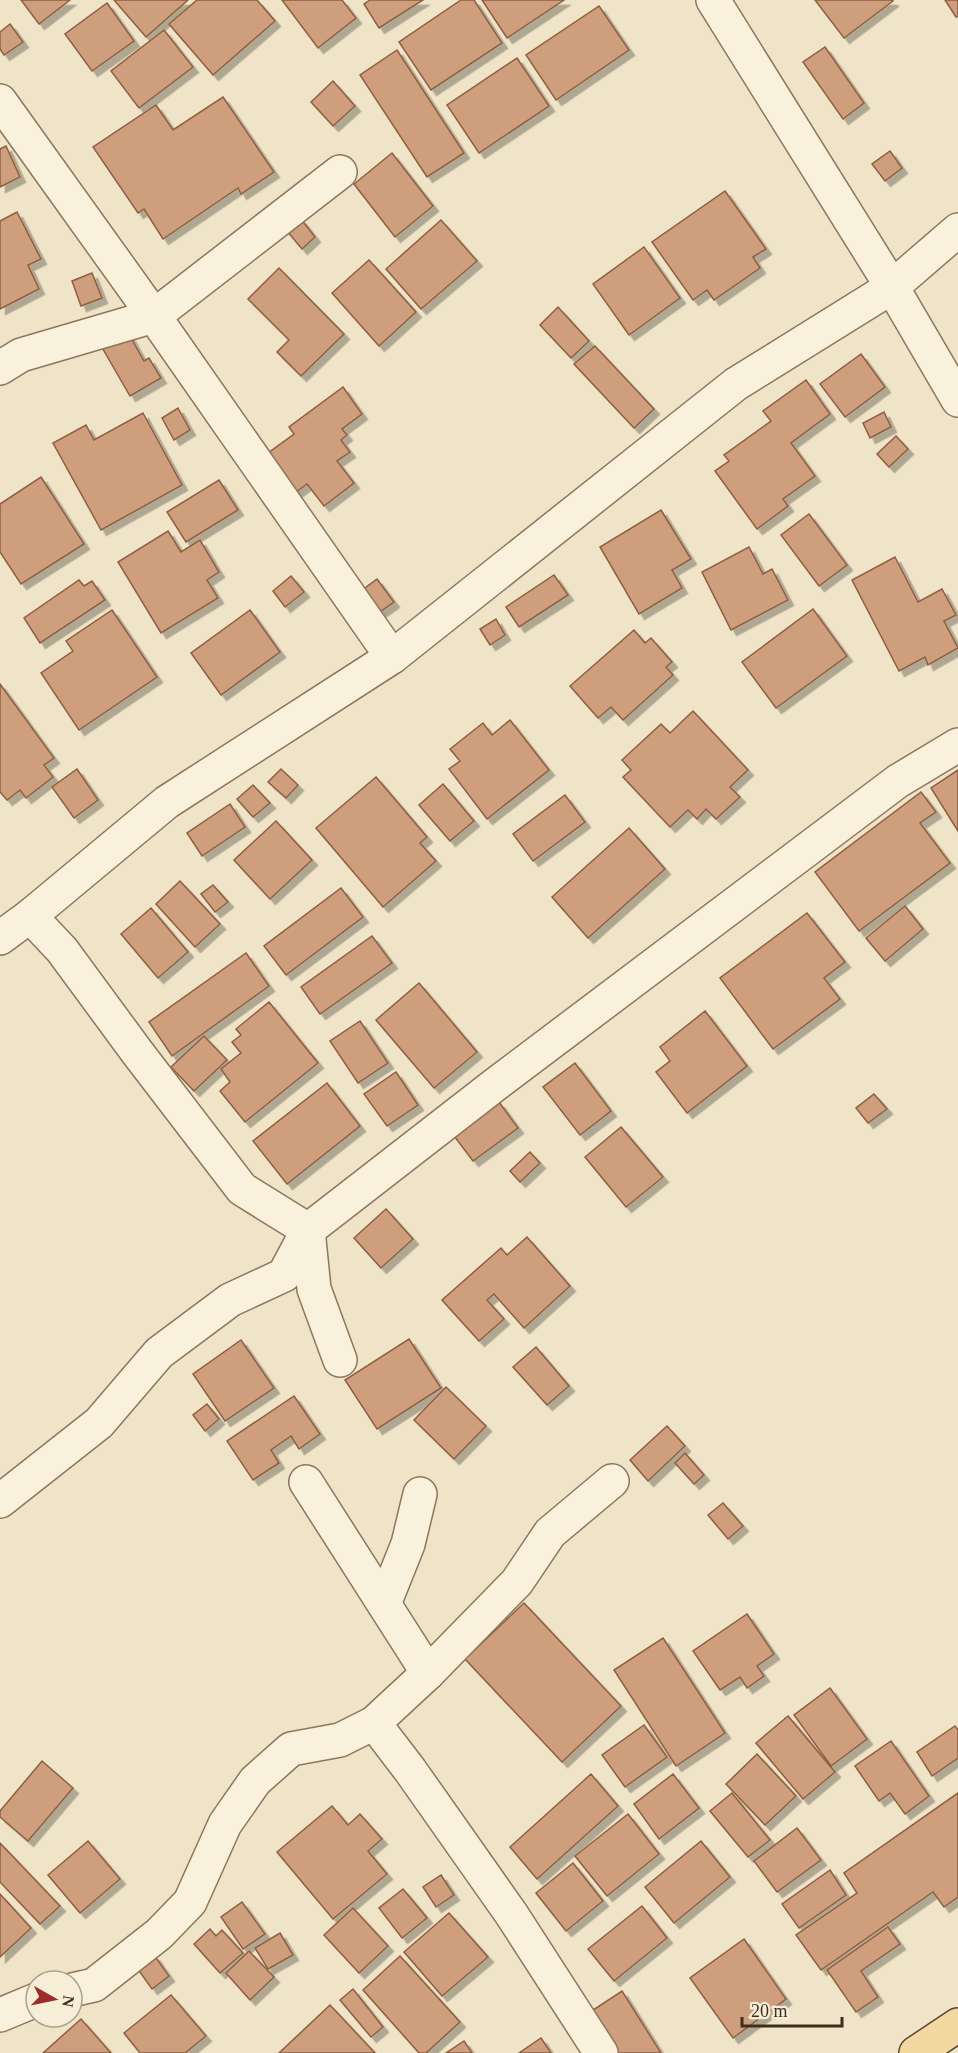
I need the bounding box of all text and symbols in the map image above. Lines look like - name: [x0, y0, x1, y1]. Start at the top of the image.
- north arrow: [24, 1969, 84, 2029]
- scale bar: [742, 1990, 842, 2028]
- text: N: [59, 1994, 78, 2009]
- text: 20 m: [751, 2001, 788, 2021]

